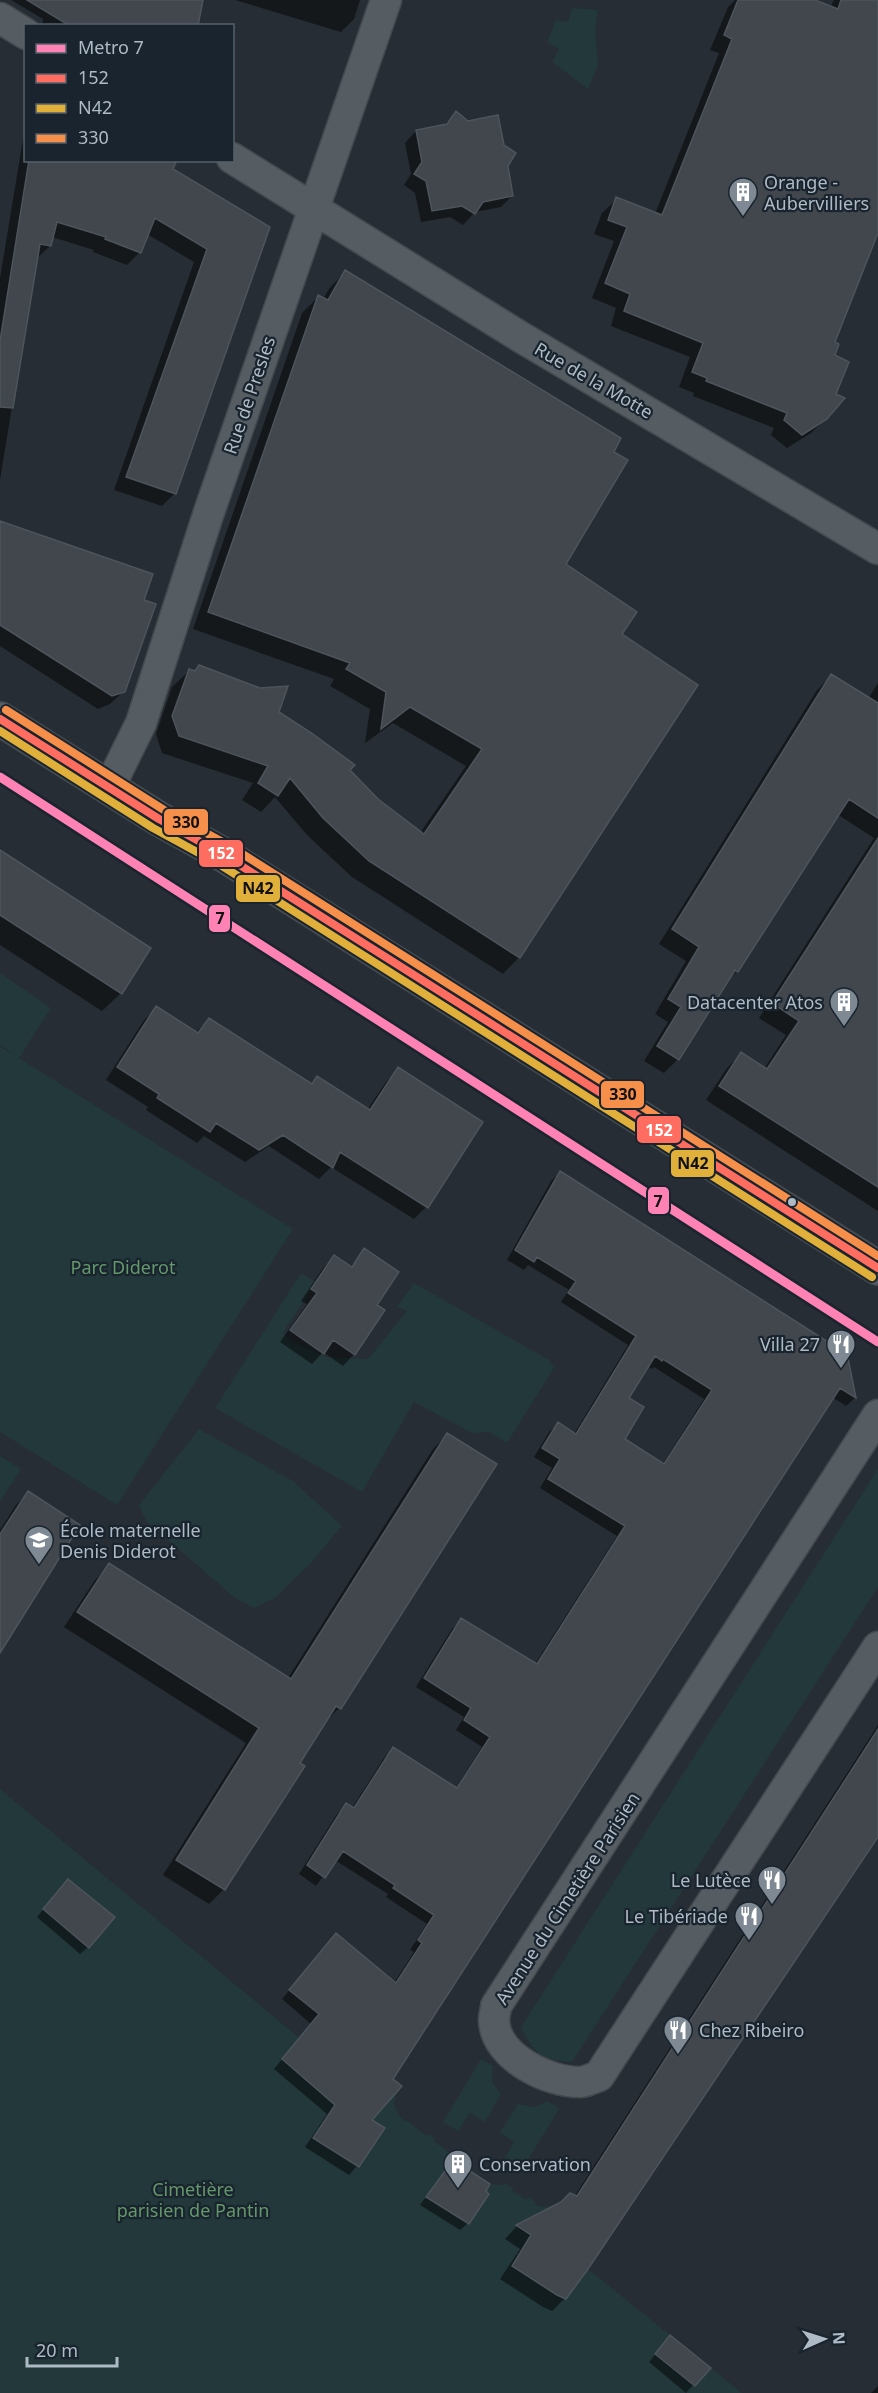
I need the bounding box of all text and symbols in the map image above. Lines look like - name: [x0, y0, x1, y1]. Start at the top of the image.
- legend: [24, 24, 234, 162]
- text: Metro 7: [78, 35, 144, 59]
- text: 152: [78, 65, 109, 89]
- text: N42: [78, 95, 112, 119]
- text: 330: [78, 125, 109, 149]
- place label: Orange - Aubervilliers: [764, 170, 869, 215]
- building icon: Orange - Aubervilliers: [727, 176, 759, 218]
- street label: Rue de Presles: [218, 333, 280, 457]
- street label: Rue de la Motte: [530, 336, 658, 424]
- line badge: 330: [163, 808, 209, 836]
- text: 330: [172, 811, 200, 833]
- line badge: 152: [198, 839, 244, 868]
- text: 152: [207, 842, 235, 864]
- line badge: N42: [235, 874, 281, 903]
- text: N42: [242, 877, 274, 899]
- line badge: 7: [208, 904, 231, 933]
- text: 7: [215, 907, 225, 929]
- building icon: Datacenter Atos: [828, 986, 860, 1028]
- place label: Datacenter Atos: [687, 990, 823, 1014]
- line badge: 330: [600, 1080, 645, 1109]
- text: 330: [609, 1083, 637, 1105]
- line badge: 152: [636, 1115, 682, 1144]
- text: 152: [645, 1119, 673, 1141]
- line badge: N42: [670, 1149, 715, 1178]
- text: N42: [677, 1152, 709, 1174]
- line badge: 7: [647, 1186, 670, 1215]
- text: 7: [653, 1190, 663, 1212]
- unlabelled marker: [786, 1196, 798, 1208]
- park label: Parc Diderot: [71, 1255, 176, 1279]
- restaurant icon: Villa 27: [825, 1328, 857, 1370]
- place label: Villa 27: [760, 1332, 820, 1356]
- place label: École maternelle Denis Diderot: [60, 1518, 201, 1563]
- school or university icon: École maternelle Denis Diderot: [23, 1524, 55, 1566]
- street label: Avenue du Cimetière Parisien: [489, 1787, 645, 2009]
- restaurant icon: Le Lutèce: [756, 1864, 788, 1906]
- place label: Le Lutèce: [671, 1868, 751, 1892]
- restaurant icon: Le Tibériade: [733, 1900, 765, 1942]
- place label: Le Tibériade: [624, 1904, 728, 1928]
- restaurant icon: Chez Ribeiro: [662, 2014, 694, 2056]
- place label: Chez Ribeiro: [699, 2018, 804, 2042]
- building icon: Conservation: [442, 2148, 474, 2190]
- place label: Conservation: [479, 2152, 591, 2176]
- park label: Cimetière parisien de Pantin: [117, 2177, 269, 2222]
- north arrow: [794, 2309, 854, 2369]
- scale bar: [27, 2330, 117, 2368]
- text: N: [828, 2331, 850, 2345]
- text: 20 m: [36, 2338, 78, 2362]

